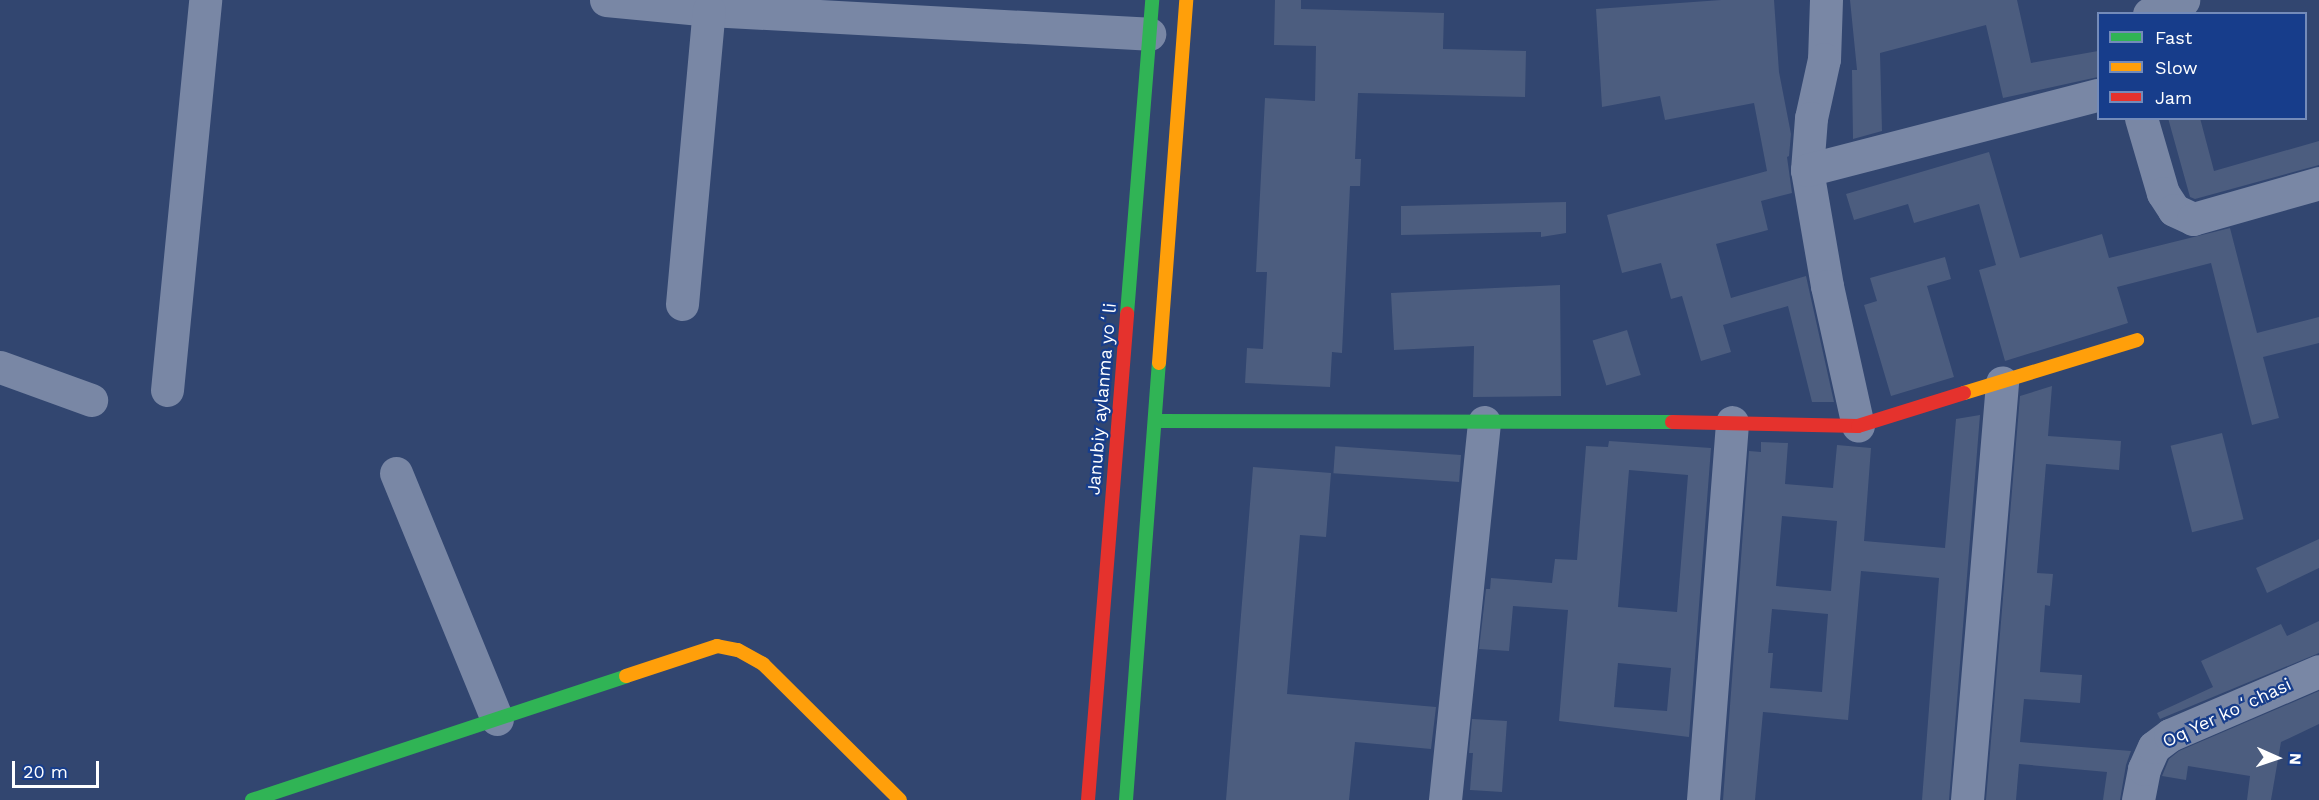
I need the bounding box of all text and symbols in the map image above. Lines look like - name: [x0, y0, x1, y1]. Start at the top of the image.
- legend: [2097, 12, 2307, 120]
- text: Fast: [2155, 27, 2192, 48]
- text: Slow: [2155, 57, 2198, 78]
- text: Jam: [2155, 87, 2192, 108]
- street label: Janubiy aylanma yoʻli: [1083, 301, 1121, 497]
- street label: Oq Yer koʻchasi: [2159, 673, 2295, 753]
- north arrow: [2247, 728, 2307, 788]
- scale bar: [15, 749, 102, 787]
- text: N: [2286, 753, 2305, 765]
- text: 20 m: [23, 761, 68, 782]

